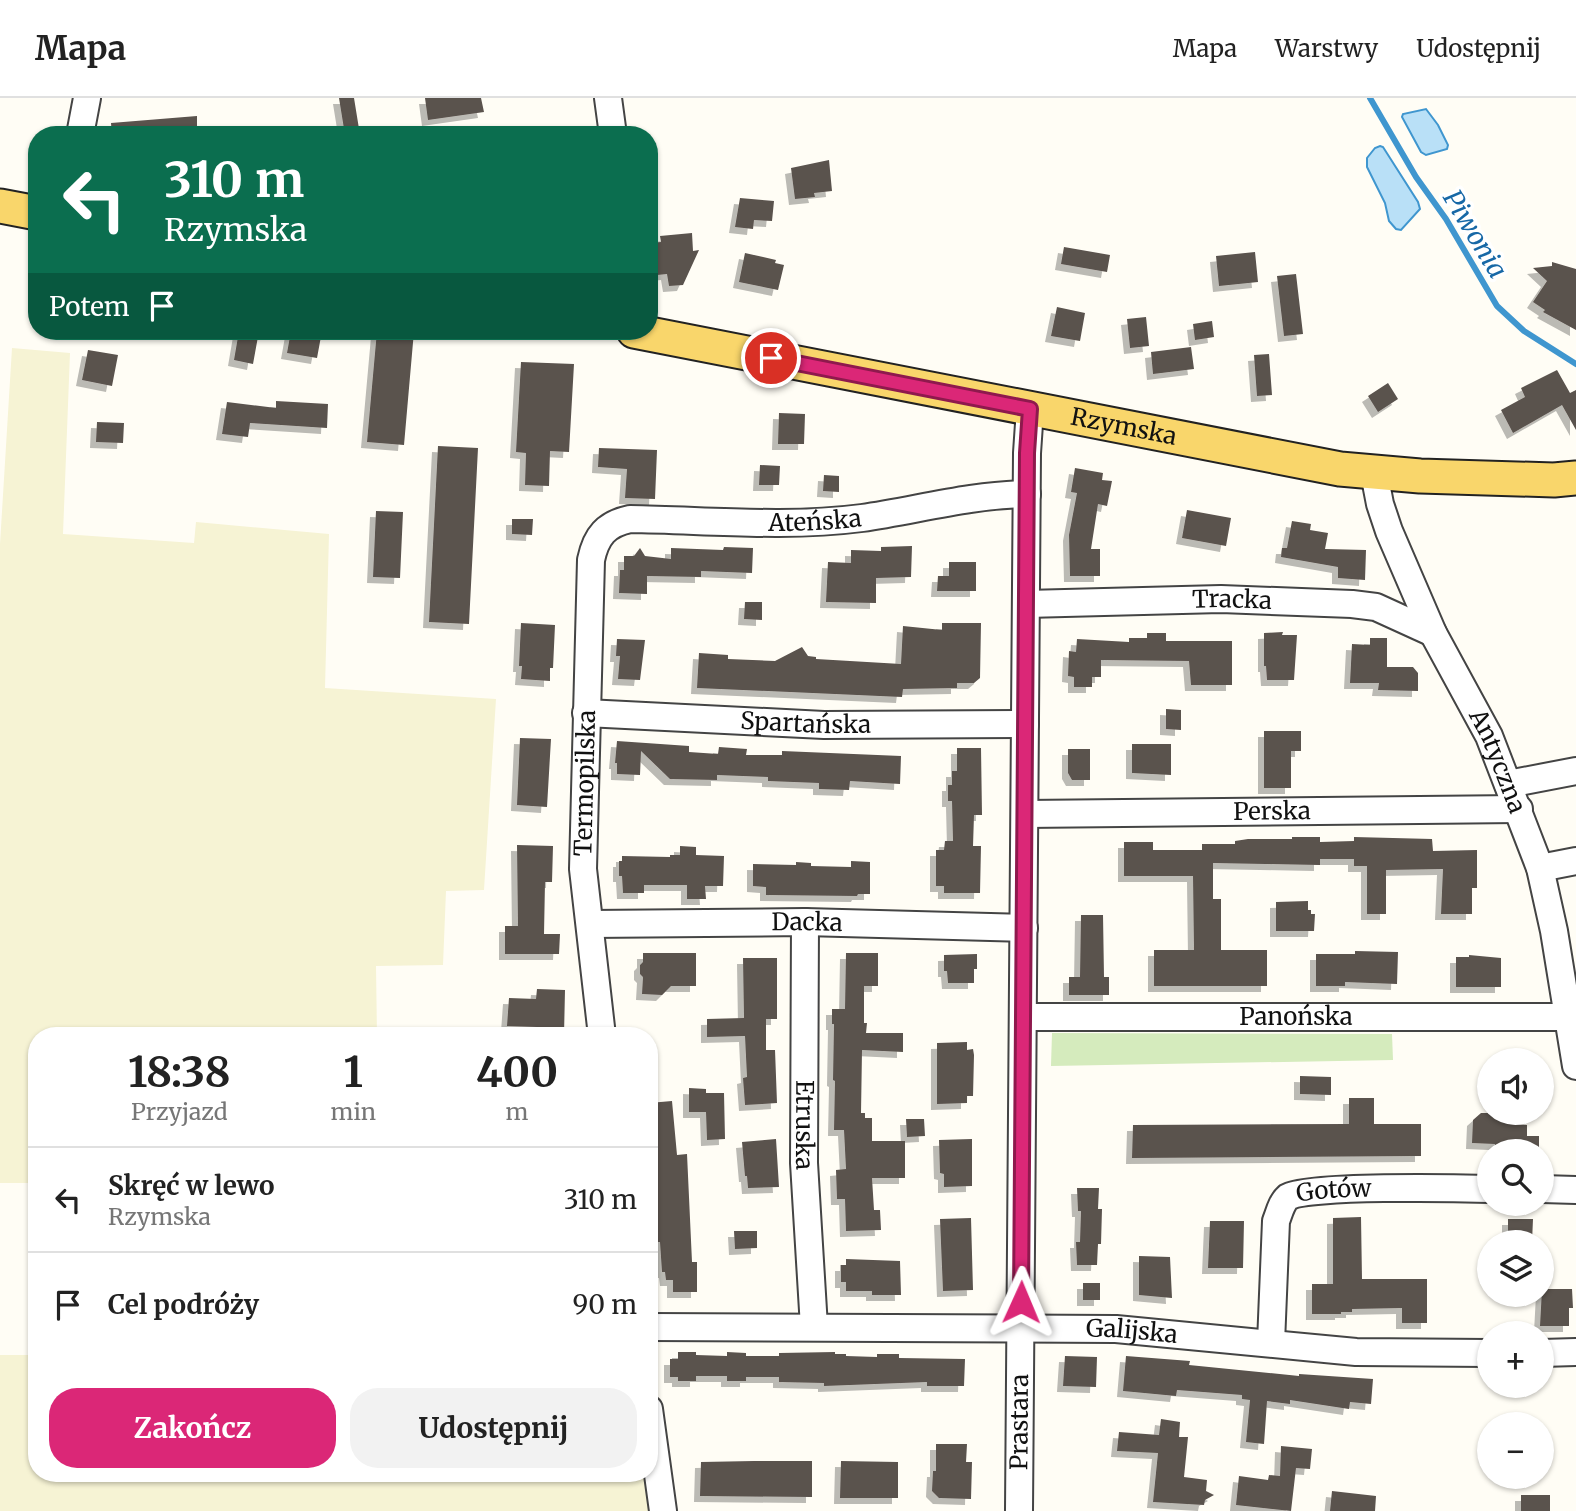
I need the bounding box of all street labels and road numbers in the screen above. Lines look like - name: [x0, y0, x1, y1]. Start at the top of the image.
- street label: Rzymska: [1068, 401, 1180, 452]
- street label: Ateńska: [767, 502, 863, 538]
- street label: Tracka: [1192, 583, 1273, 616]
- street label: Antyczna: [1462, 703, 1533, 818]
- street label: Spartańska: [740, 705, 871, 740]
- street label: Termopilska: [567, 709, 602, 857]
- street label: Perska: [1233, 795, 1311, 827]
- street label: Dacka: [771, 906, 843, 938]
- street label: Panońska: [1239, 1001, 1353, 1032]
- street label: Etruska: [789, 1080, 820, 1171]
- street label: Gotów: [1294, 1172, 1372, 1209]
- street label: Galijska: [1086, 1313, 1179, 1350]
- street label: Prastara: [1003, 1374, 1035, 1470]

